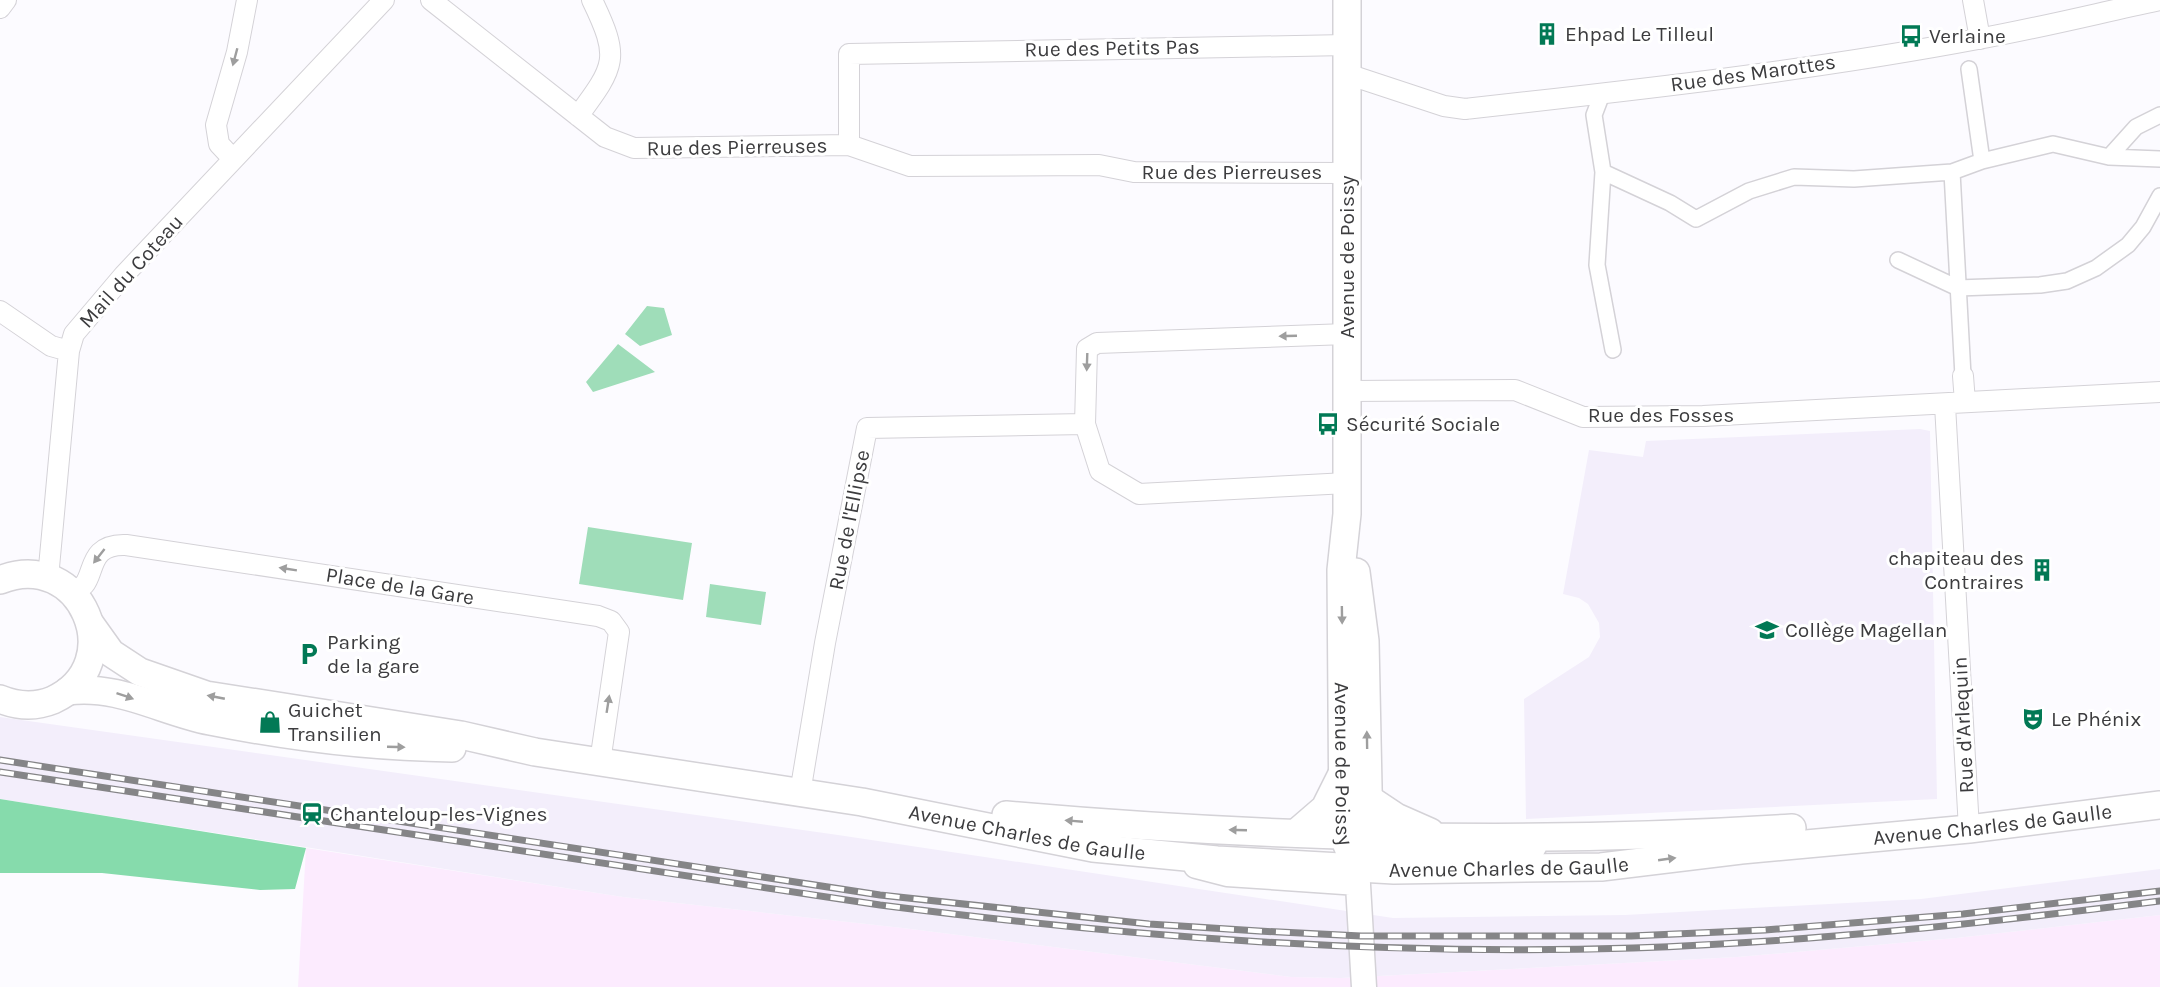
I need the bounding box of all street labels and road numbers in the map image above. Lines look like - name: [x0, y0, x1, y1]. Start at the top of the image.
- street label: Rue des Petits Pas: [1024, 34, 1200, 62]
- street label: Rue des Marottes: [1669, 50, 1837, 96]
- street label: Rue des Pierreuses: [646, 133, 828, 161]
- street label: Rue des Pierreuses: [1142, 160, 1322, 184]
- street label: Avenue de Poissy: [1335, 175, 1359, 339]
- street label: Mail du Coteau: [74, 209, 188, 333]
- street label: Rue des Fosses: [1588, 403, 1734, 427]
- street label: Rue de l'Ellipse: [824, 448, 874, 592]
- street label: Place de la Gare: [324, 562, 476, 610]
- street label: Rue d'Arlequin: [1947, 656, 1979, 794]
- street label: Avenue de Poissy: [1330, 682, 1358, 849]
- street label: Avenue Charles de Gaulle: [1872, 799, 2113, 850]
- street label: Avenue Charles de Gaulle: [907, 800, 1147, 865]
- street label: Avenue Charles de Gaulle: [1388, 852, 1630, 882]

